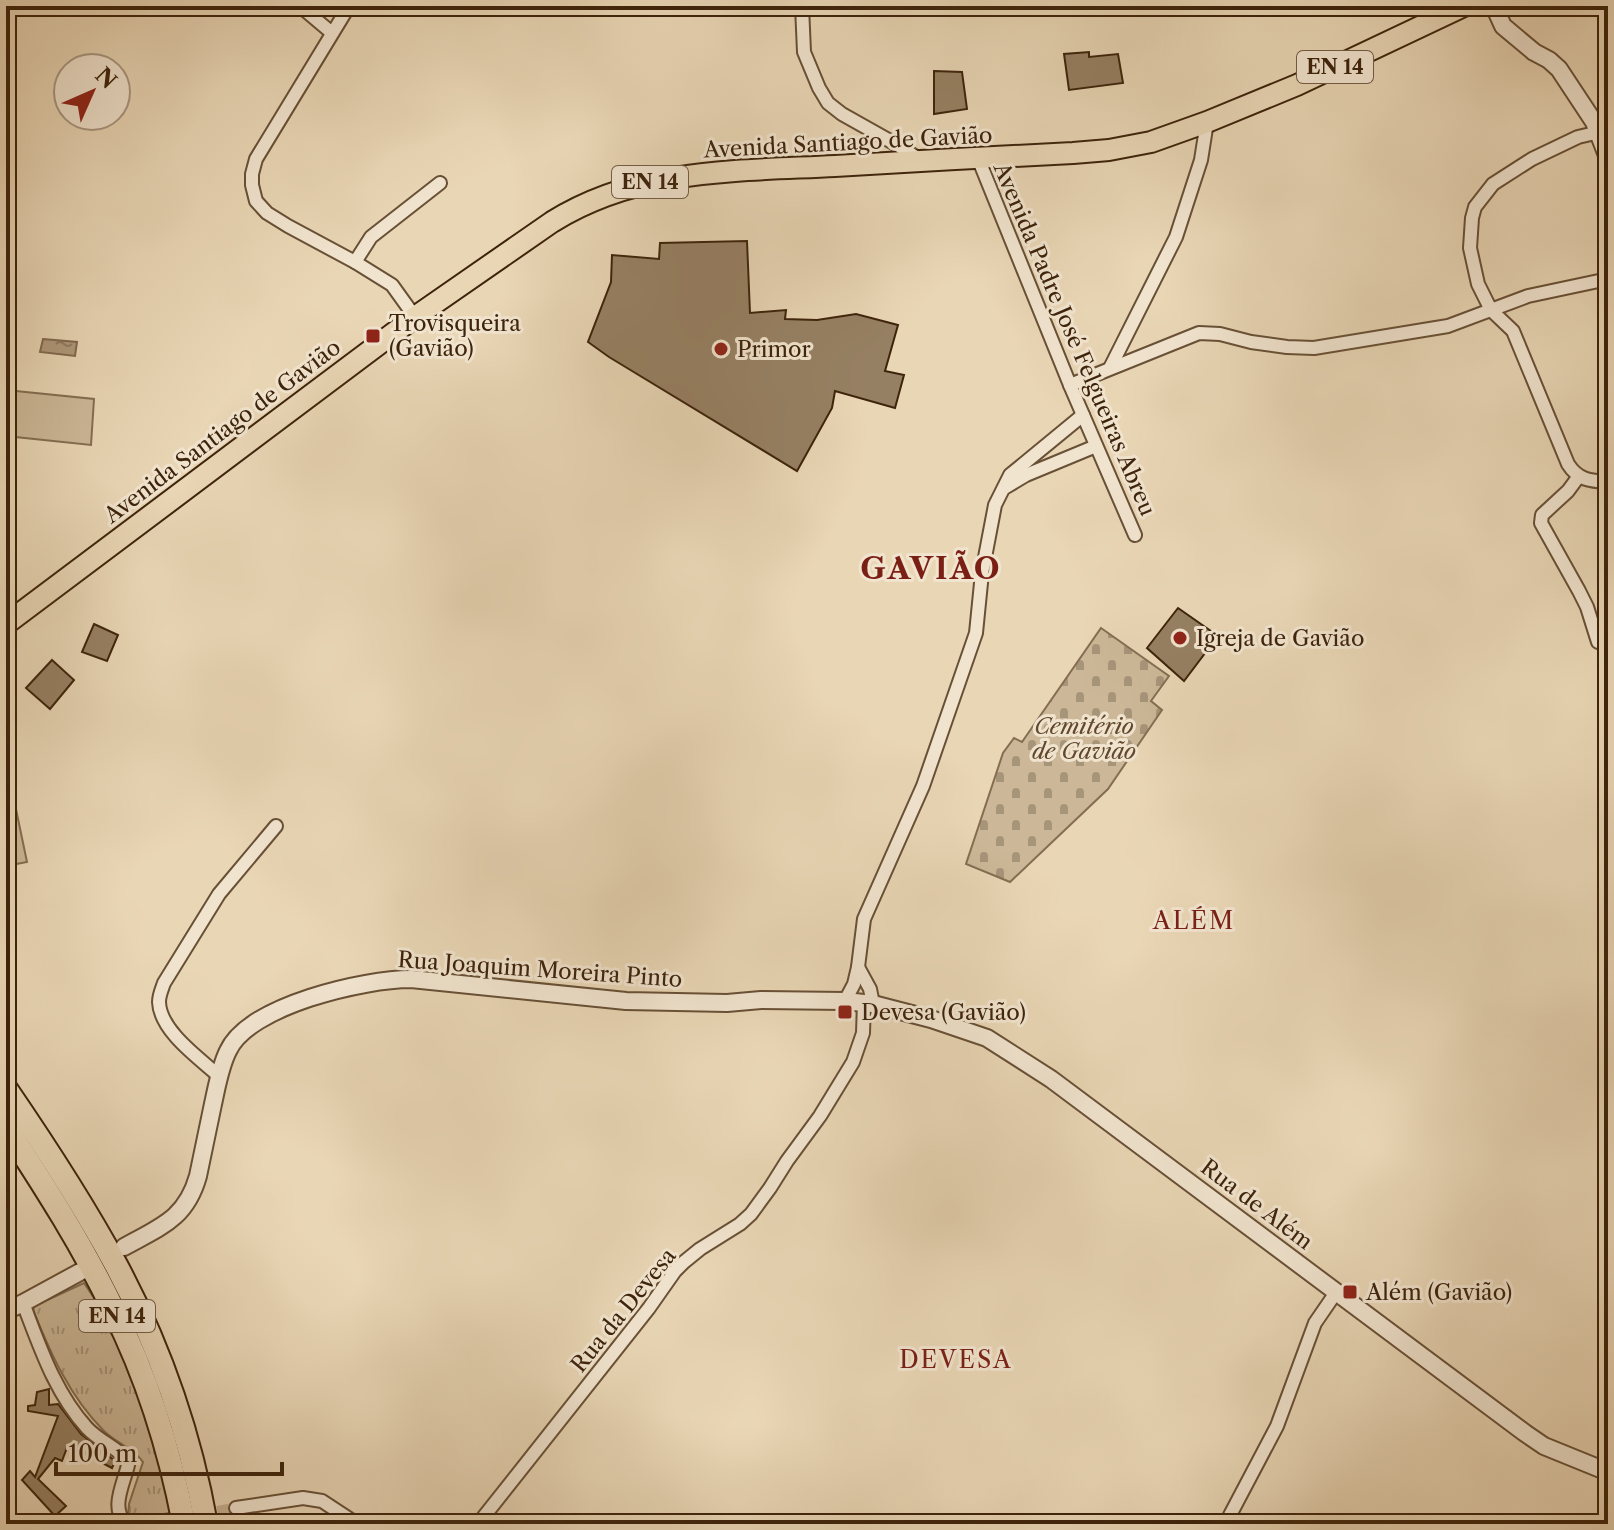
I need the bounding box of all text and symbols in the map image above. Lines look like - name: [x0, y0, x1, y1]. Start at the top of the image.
- road number: EN 14: [1297, 51, 1373, 83]
- north arrow: [52, 52, 132, 132]
- text: N: [89, 62, 122, 95]
- street label: Avenida Santiago de Gavião: [702, 121, 993, 164]
- street label: Avenida Padre José Felgueiras Abreu: [987, 158, 1161, 520]
- road number: EN 14: [612, 166, 688, 198]
- place label: Trovisqueira (Gavião): [389, 310, 521, 362]
- marker: Trovisqueira (Gavião): [364, 327, 382, 345]
- street label: Avenida Santiago de Gavião: [98, 334, 346, 530]
- place label: Primor: [737, 336, 811, 363]
- marker: Primor: [712, 340, 730, 358]
- district label: GAVIÃO: [860, 550, 1002, 587]
- place label: Igreja de Gavião: [1196, 625, 1364, 652]
- marker: Igreja de Gavião: [1171, 629, 1189, 647]
- park label: Cemitério de Gavião: [1032, 713, 1136, 765]
- district label: ALÉM: [1152, 906, 1235, 935]
- street label: Rua Joaquim Moreira Pinto: [397, 946, 683, 993]
- place label: Devesa (Gavião): [861, 999, 1026, 1026]
- marker: Devesa (Gavião): [836, 1003, 854, 1021]
- street label: Rua de Além: [1195, 1154, 1318, 1256]
- street label: Rua da Devesa: [565, 1242, 682, 1378]
- place label: Além (Gavião): [1365, 1279, 1512, 1306]
- marker: Além (Gavião): [1341, 1283, 1359, 1301]
- road number: EN 14: [79, 1300, 155, 1332]
- district label: DEVESA: [899, 1345, 1013, 1374]
- scale bar: [56, 1426, 282, 1476]
- text: 100 m: [68, 1439, 137, 1468]

